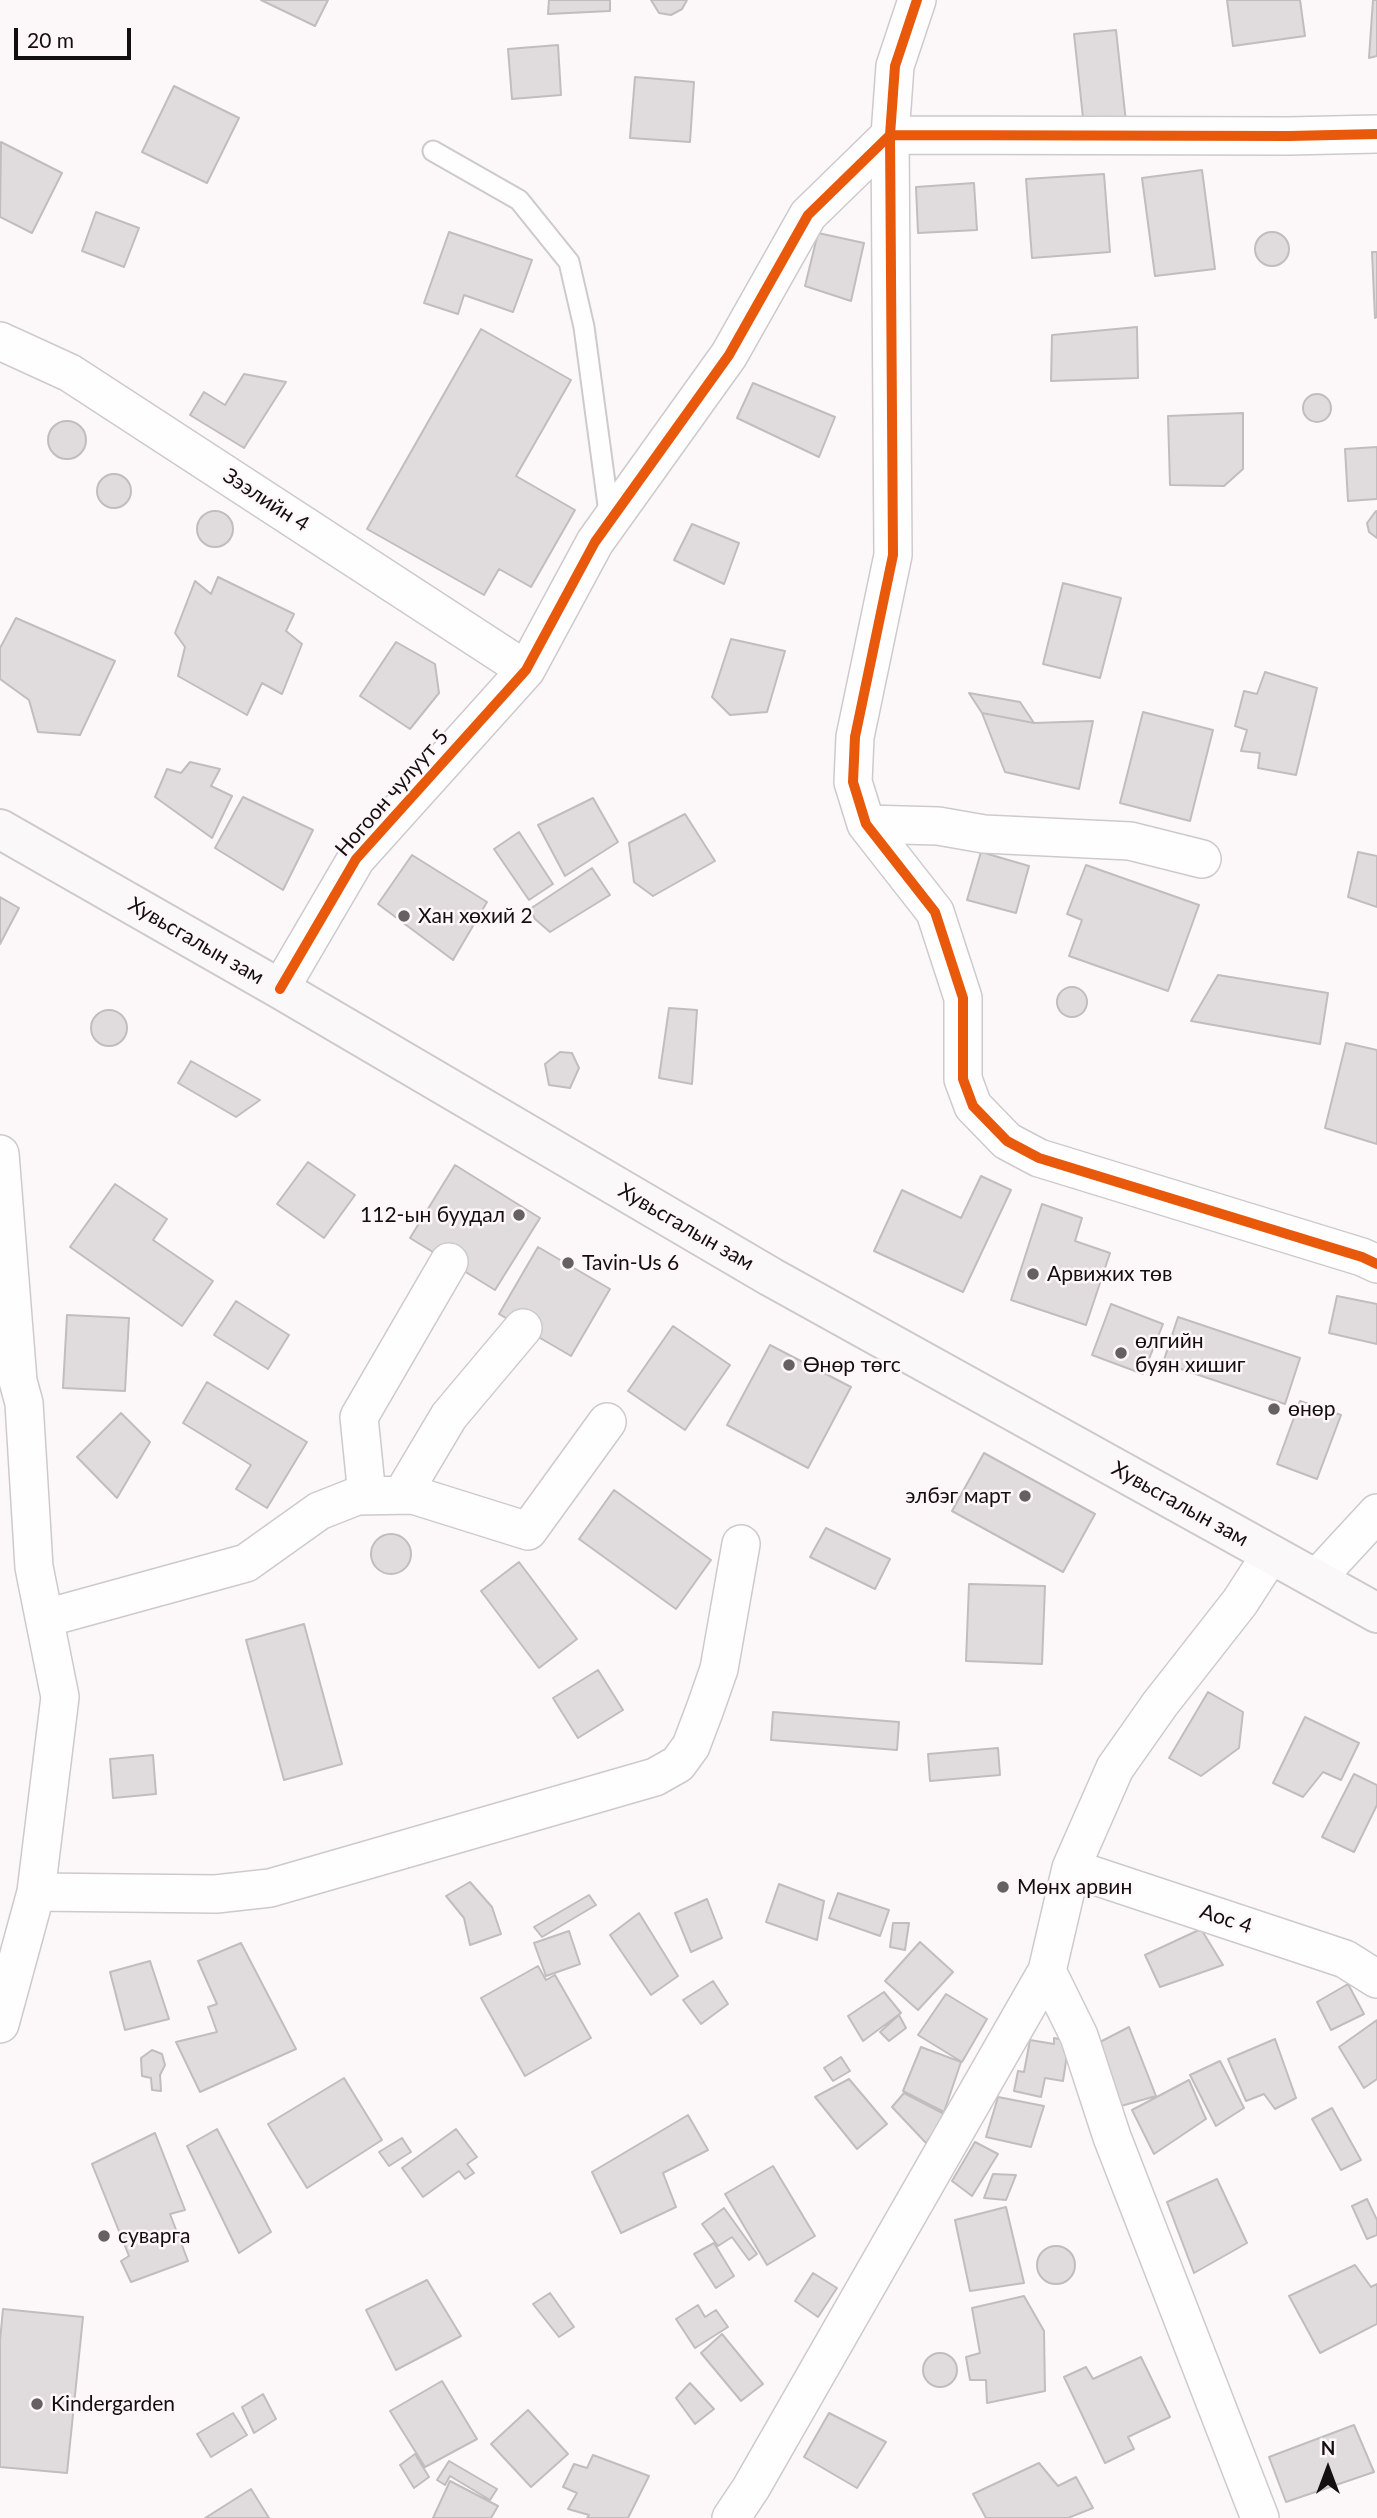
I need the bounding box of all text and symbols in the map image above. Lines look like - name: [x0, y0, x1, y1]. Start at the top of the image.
- scale bar: [18, 14, 135, 58]
- text: 20 m: [27, 27, 74, 52]
- street label: Зээлийн 4: [218, 463, 314, 537]
- street label: Ногоон чулуут 5: [330, 725, 454, 861]
- street label: Хувьсгалын зам: [124, 892, 268, 990]
- place label: Хан хөхий 2: [418, 903, 533, 929]
- marker: Хан хөхий 2: [396, 908, 412, 924]
- street label: Хувьсгалын зам: [614, 1178, 758, 1276]
- place label: 112-ын буудал: [360, 1202, 505, 1228]
- marker: 112-ын буудал: [511, 1207, 527, 1223]
- place label: Tavin-Us 6: [582, 1250, 679, 1276]
- marker: Tavin-Us 6: [560, 1255, 576, 1271]
- place label: Арвижих төв: [1047, 1261, 1172, 1287]
- marker: Арвижих төв: [1025, 1266, 1041, 1282]
- place label: өлгийн буян хишиг: [1135, 1328, 1246, 1378]
- marker: өлгийн буян хишиг: [1113, 1345, 1129, 1361]
- place label: Өнөр төгс: [803, 1352, 901, 1378]
- marker: Өнөр төгс: [781, 1357, 797, 1373]
- place label: өнөр: [1288, 1396, 1335, 1422]
- marker: өнөр: [1266, 1401, 1282, 1417]
- street label: Хувьсгалын зам: [1107, 1456, 1253, 1552]
- place label: элбэг март: [905, 1483, 1011, 1509]
- marker: элбэг март: [1017, 1488, 1033, 1504]
- place label: Мөнх арвин: [1017, 1874, 1132, 1900]
- marker: Мөнх арвин: [995, 1879, 1011, 1895]
- street label: Аос 4: [1197, 1899, 1255, 1939]
- place label: суварга: [118, 2223, 190, 2249]
- marker: суварга: [96, 2228, 112, 2244]
- place label: Kindergarden: [51, 2391, 175, 2417]
- marker: Kindergarden: [29, 2396, 45, 2412]
- north arrow: [1293, 2434, 1363, 2504]
- text: N: [1321, 2436, 1335, 2459]

